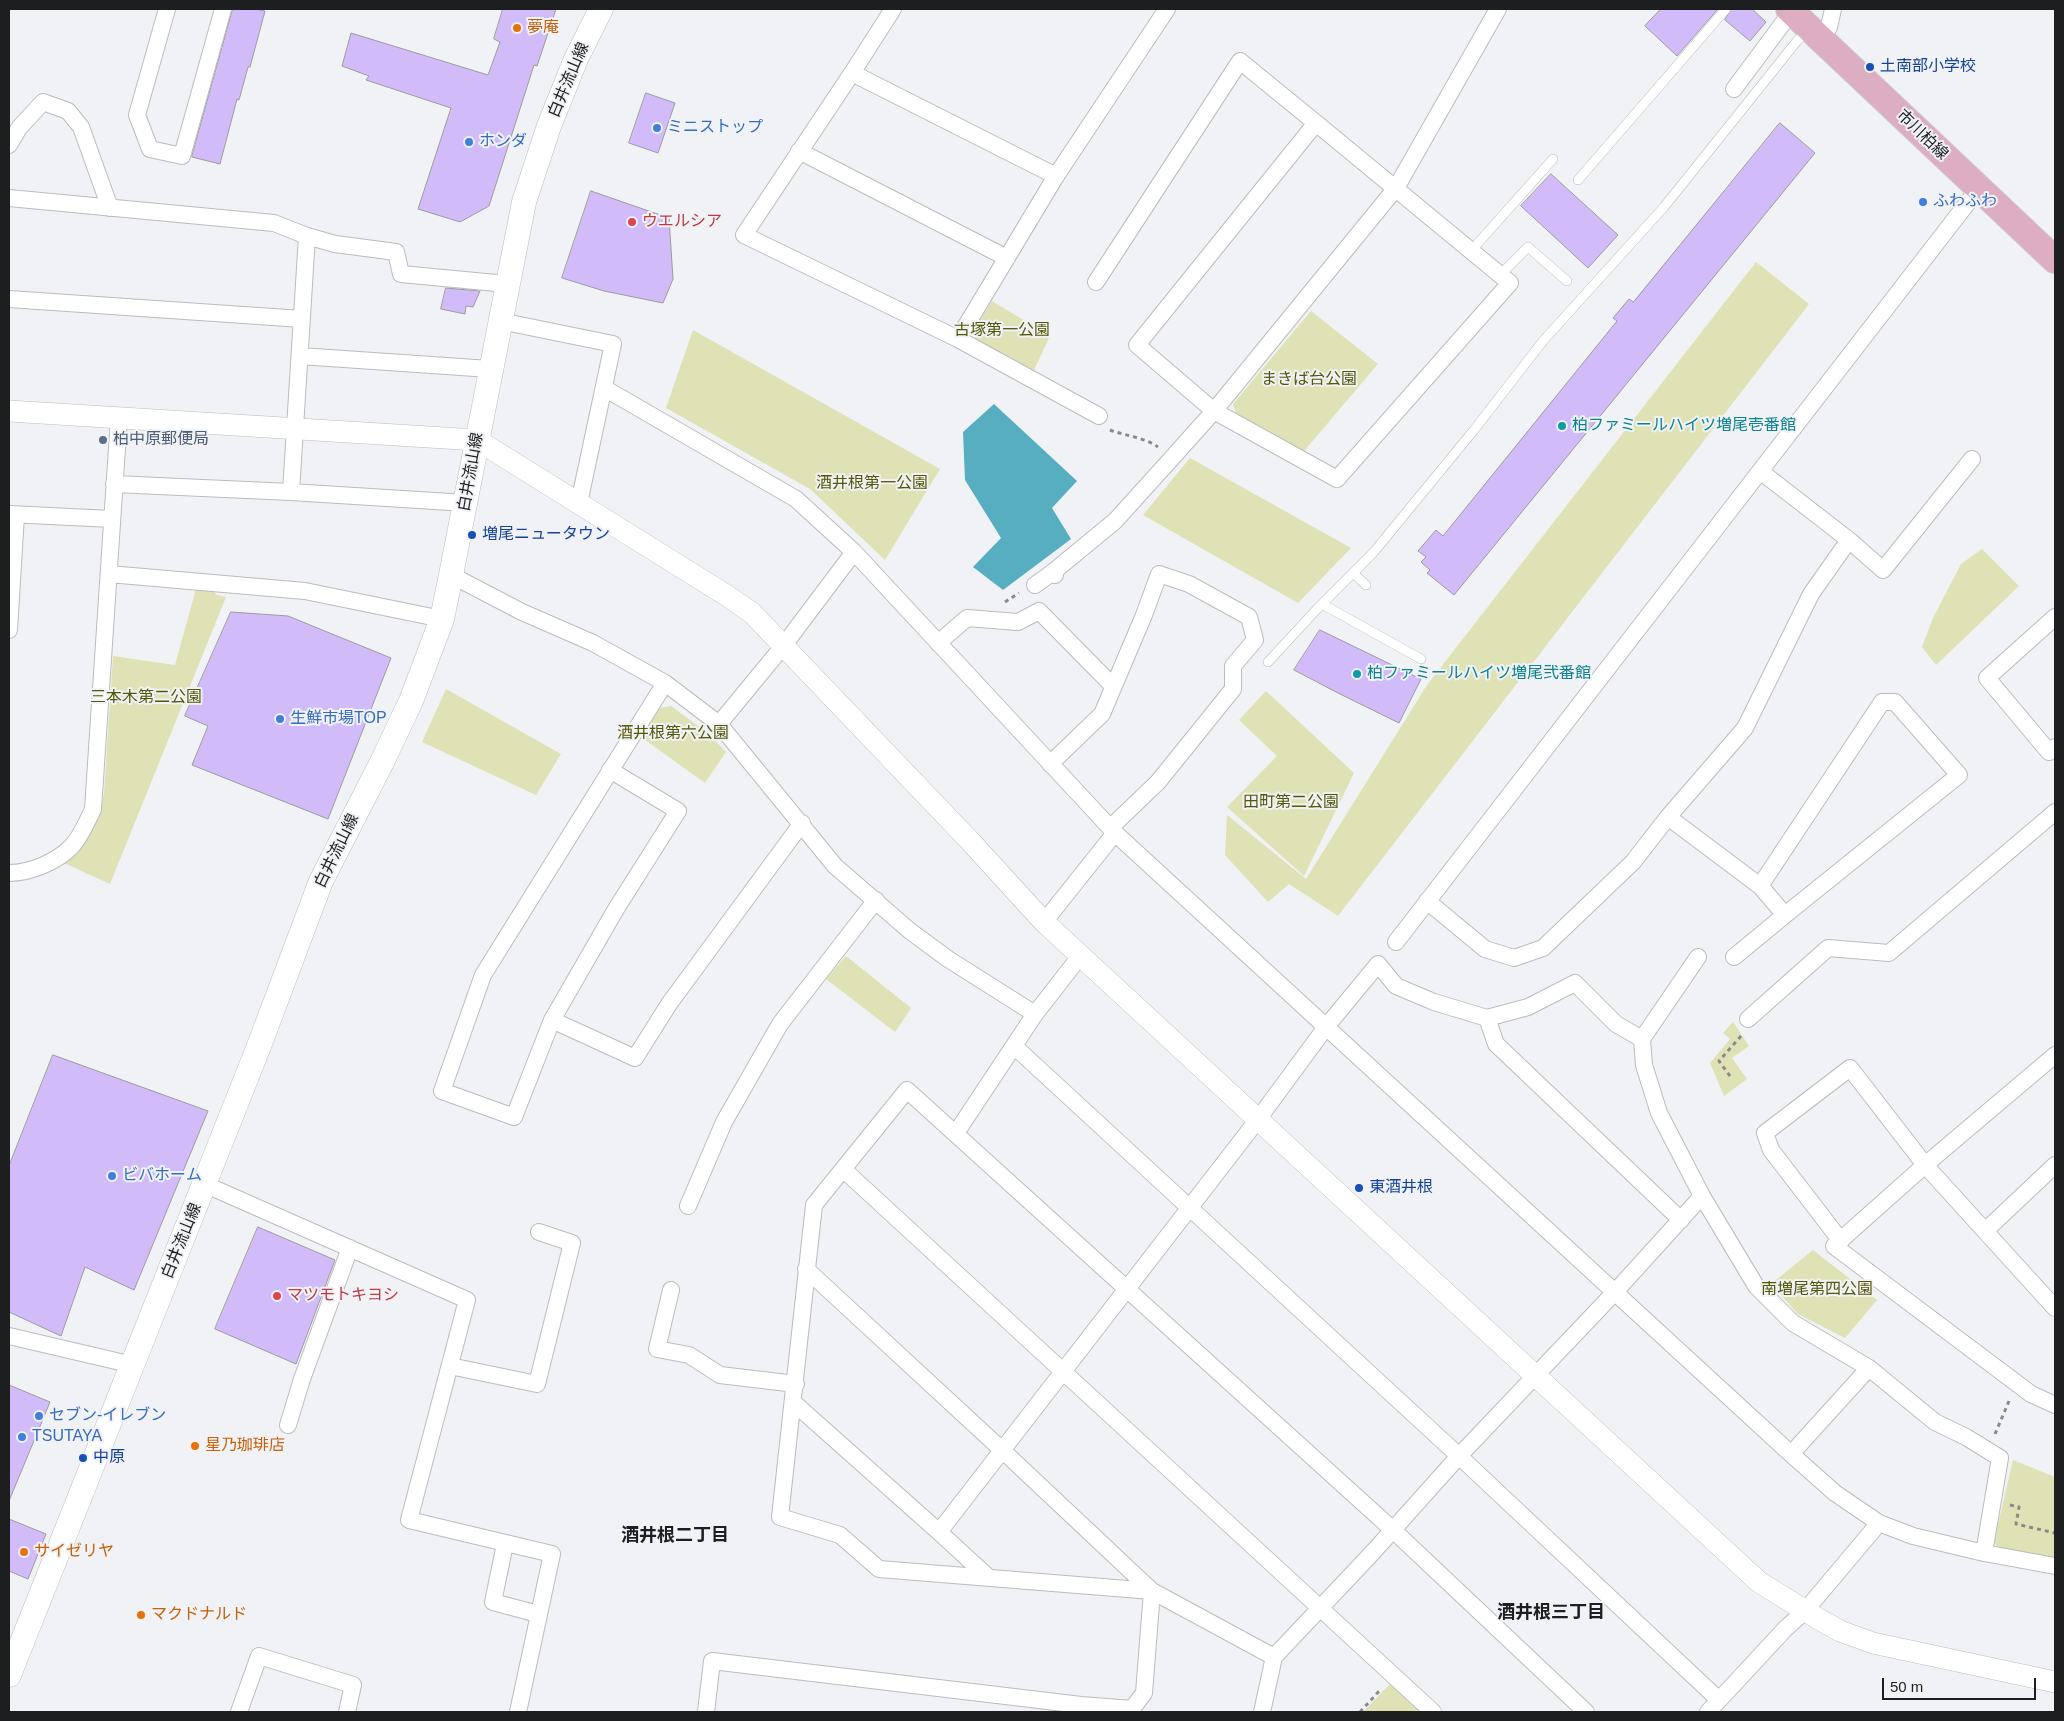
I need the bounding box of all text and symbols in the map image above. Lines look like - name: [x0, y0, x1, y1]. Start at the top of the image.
- place label: 夢庵: [527, 18, 559, 38]
- marker: 夢庵: [511, 22, 523, 34]
- street label: 白井流山線: [545, 39, 593, 121]
- place label: 土南部小学校: [1880, 57, 1976, 77]
- marker: 土南部小学校: [1864, 61, 1876, 73]
- street label: 市川柏線: [1892, 106, 1952, 164]
- place label: ミニストップ: [667, 118, 763, 138]
- marker: ミニストップ: [651, 122, 663, 134]
- place label: ホンダ: [479, 132, 527, 152]
- marker: ホンダ: [463, 136, 475, 148]
- place label: ふわふわ: [1933, 192, 1997, 212]
- marker: ふわふわ: [1917, 196, 1929, 208]
- place label: ウエルシア: [642, 212, 722, 232]
- marker: ウエルシア: [626, 216, 638, 228]
- park label: 古塚第一公園: [954, 321, 1050, 341]
- park label: まきば台公園: [1261, 370, 1357, 390]
- place label: 柏ファミールハイツ増尾壱番館: [1572, 416, 1796, 436]
- marker: 柏ファミールハイツ増尾壱番館: [1556, 420, 1568, 432]
- place label: 柏中原郵便局: [113, 430, 209, 450]
- street label: 白井流山線: [455, 431, 487, 513]
- marker: 柏中原郵便局: [97, 434, 109, 446]
- park label: 酒井根第一公園: [816, 474, 928, 494]
- place label: 増尾ニュータウン: [482, 525, 610, 545]
- marker: 増尾ニュータウン: [466, 529, 478, 541]
- place label: 柏ファミールハイツ増尾弐番館: [1367, 664, 1591, 684]
- marker: 柏ファミールハイツ増尾弐番館: [1351, 668, 1363, 680]
- park label: 三本木第二公園: [90, 688, 202, 708]
- place label: 生鮮市場TOP: [290, 709, 387, 729]
- marker: 生鮮市場TOP: [274, 713, 286, 725]
- park label: 酒井根第六公園: [617, 724, 729, 744]
- park label: 田町第二公園: [1243, 793, 1339, 813]
- street label: 白井流山線: [311, 811, 363, 891]
- place label: ビバホーム: [122, 1166, 202, 1186]
- marker: ビバホーム: [106, 1170, 118, 1182]
- place label: 東酒井根: [1369, 1178, 1433, 1198]
- marker: 東酒井根: [1353, 1182, 1365, 1194]
- street label: 白井流山線: [158, 1200, 206, 1282]
- park label: 南増尾第四公園: [1761, 1280, 1873, 1300]
- place label: マツモトキヨシ: [287, 1286, 399, 1306]
- marker: マツモトキヨシ: [271, 1290, 283, 1302]
- place label: セブン-イレブン: [49, 1406, 166, 1426]
- marker: セブン-イレブン: [33, 1410, 45, 1422]
- place label: TSUTAYA: [32, 1427, 102, 1447]
- marker: TSUTAYA: [16, 1431, 28, 1443]
- place label: 星乃珈琲店: [205, 1436, 285, 1456]
- marker: 星乃珈琲店: [189, 1440, 201, 1452]
- place label: 中原: [93, 1448, 125, 1468]
- marker: 中原: [77, 1452, 89, 1464]
- district label: 酒井根二丁目: [621, 1525, 729, 1547]
- place label: サイゼリヤ: [34, 1542, 114, 1562]
- marker: サイゼリヤ: [18, 1546, 30, 1558]
- district label: 酒井根三丁目: [1497, 1602, 1605, 1624]
- place label: マクドナルド: [151, 1605, 247, 1625]
- marker: マクドナルド: [135, 1609, 147, 1621]
- scale bar: [1884, 1668, 2038, 1700]
- text: 50 m: [1890, 1678, 1923, 1695]

